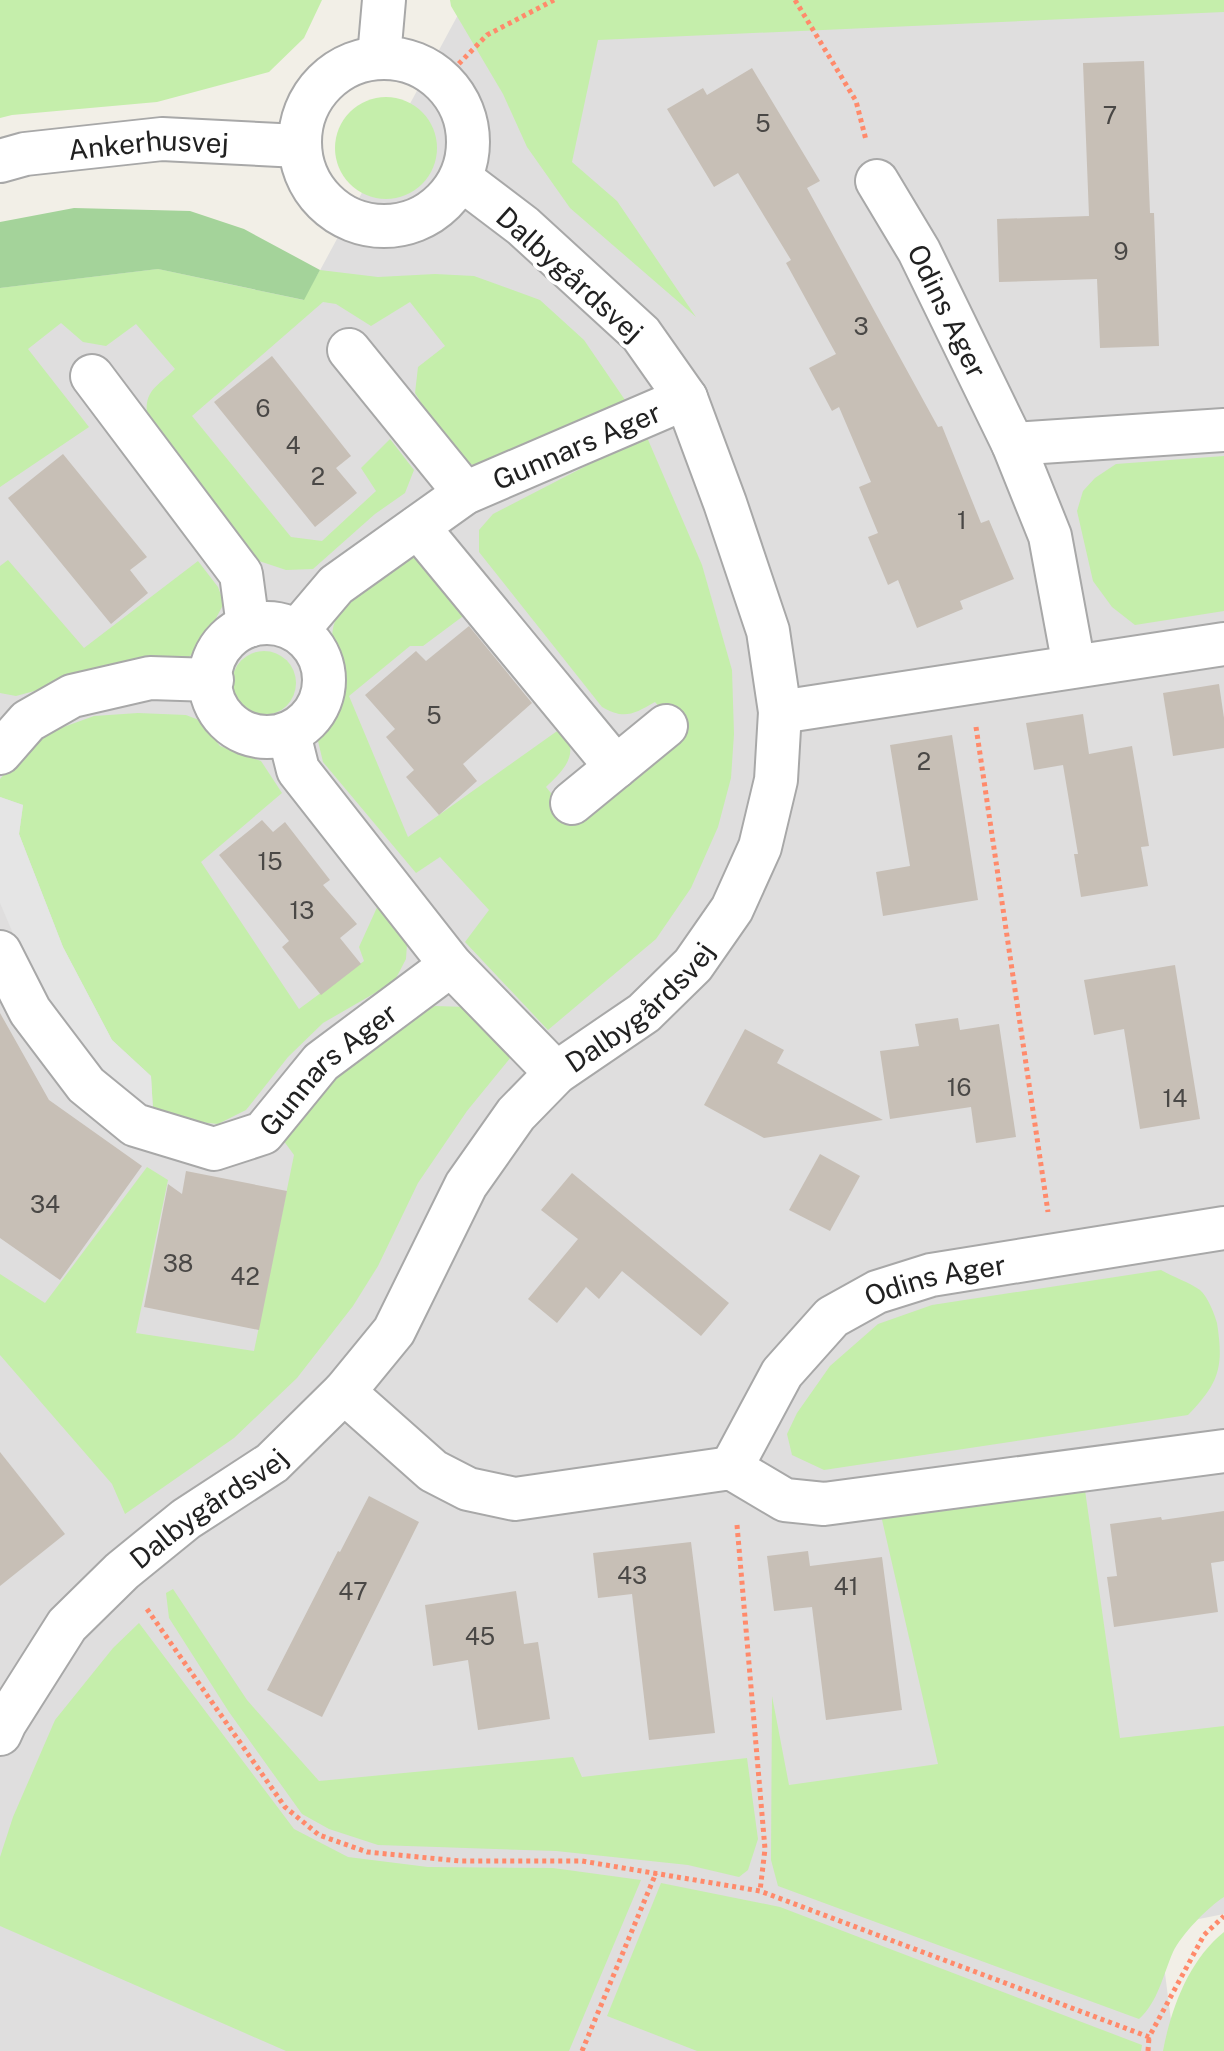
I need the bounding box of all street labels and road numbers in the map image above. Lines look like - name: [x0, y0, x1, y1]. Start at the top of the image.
- street label: Ankerhusvej: [66, 122, 230, 166]
- street label: Dalbygårdsvej: [490, 200, 650, 348]
- street label: Odins Ager: [902, 238, 995, 383]
- street label: Gunnars Ager: [487, 394, 665, 496]
- street label: Dalbygårdsvej: [558, 935, 721, 1079]
- street label: Gunnars Ager: [251, 995, 403, 1142]
- street label: Odins Ager: [858, 1247, 1008, 1313]
- street label: Dalbygårdsvej: [123, 1441, 294, 1575]

